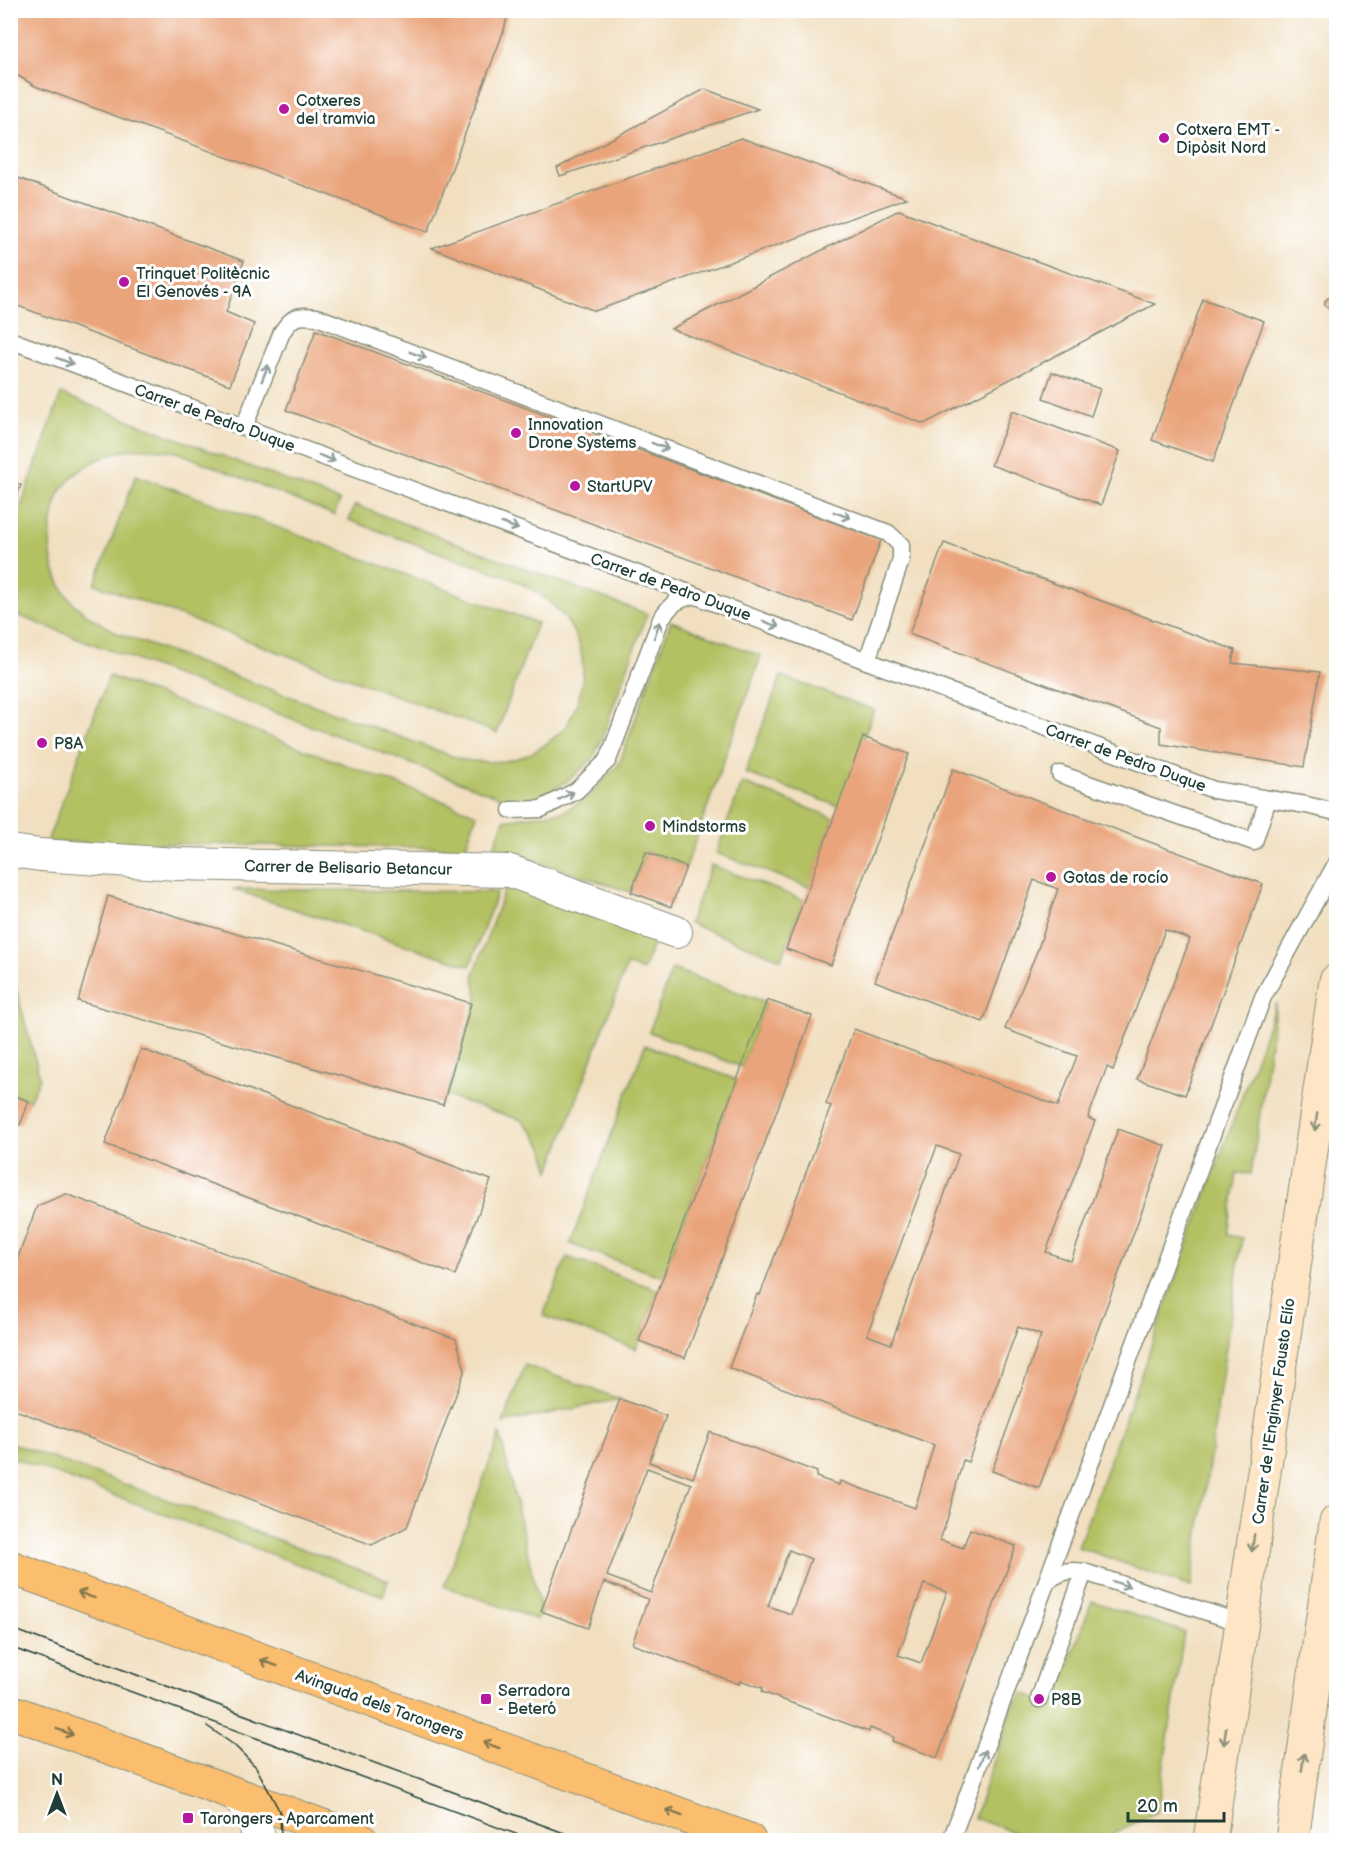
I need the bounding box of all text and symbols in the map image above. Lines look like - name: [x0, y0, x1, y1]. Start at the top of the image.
- place label: Cotxeres del tramvia: [296, 92, 376, 129]
- marker: Cotxeres del tramvia: [277, 102, 291, 116]
- place label: Cotxera EMT - Dipòsit Nord: [1176, 121, 1280, 158]
- marker: Cotxera EMT - Dipòsit Nord: [1157, 131, 1171, 145]
- place label: Trinquet Politècnic El Genovés - 9A: [136, 265, 270, 302]
- marker: Trinquet Politècnic El Genovés - 9A: [117, 275, 131, 289]
- one-way arrow: [409, 351, 427, 362]
- one-way arrow: [55, 356, 74, 367]
- one-way arrow: [260, 364, 271, 383]
- street label: Carrer de Pedro Duque: [132, 380, 298, 456]
- place label: Innovation Drone Systems: [528, 416, 637, 453]
- marker: Innovation Drone Systems: [509, 426, 523, 440]
- one-way arrow: [650, 442, 669, 453]
- one-way arrow: [317, 453, 336, 464]
- place label: StartUPV: [587, 478, 653, 497]
- marker: StartUPV: [568, 479, 582, 493]
- one-way arrow: [832, 511, 851, 522]
- one-way arrow: [500, 521, 518, 532]
- street label: Carrer de Pedro Duque: [588, 549, 754, 625]
- one-way arrow: [761, 619, 780, 630]
- one-way arrow: [652, 621, 663, 640]
- street label: Carrer de Pedro Duque: [1043, 720, 1209, 796]
- place label: P8A: [54, 735, 83, 754]
- marker: P8A: [35, 736, 49, 750]
- one-way arrow: [557, 790, 574, 802]
- place label: Mindstorms: [662, 818, 746, 837]
- marker: Mindstorms: [643, 819, 657, 833]
- street label: Carrer de Belisario Betancur: [244, 857, 452, 880]
- place label: Gotas de rocío: [1063, 869, 1169, 888]
- marker: Gotas de rocío: [1044, 870, 1058, 884]
- one-way arrow: [1310, 1112, 1321, 1131]
- street label: Carrer de l'Enginyer Fausto Elío: [1249, 1297, 1300, 1526]
- one-way arrow: [1247, 1533, 1258, 1553]
- one-way arrow: [1111, 1579, 1130, 1590]
- one-way arrow: [77, 1589, 96, 1600]
- one-way arrow: [260, 1656, 279, 1667]
- street label: Avinguda dels Tarongers: [293, 1666, 466, 1745]
- place label: Serradora - Beteró: [498, 1682, 570, 1719]
- place label: P8B: [1051, 1691, 1081, 1710]
- marker: Serradora - Beteró: [479, 1692, 493, 1706]
- marker: P8B: [1032, 1692, 1046, 1706]
- one-way arrow: [1219, 1726, 1230, 1746]
- one-way arrow: [55, 1727, 74, 1738]
- one-way arrow: [482, 1739, 501, 1750]
- one-way arrow: [977, 1749, 988, 1768]
- one-way arrow: [1298, 1752, 1309, 1772]
- north arrow: [27, 1764, 87, 1824]
- text: N: [51, 1771, 63, 1790]
- scale bar: [1128, 1785, 1224, 1823]
- text: 20 m: [1137, 1796, 1178, 1817]
- one-way arrow: [665, 1806, 684, 1817]
- place label: Tarongers - Aparcament: [200, 1810, 374, 1829]
- marker: Tarongers - Aparcament: [181, 1811, 195, 1825]

